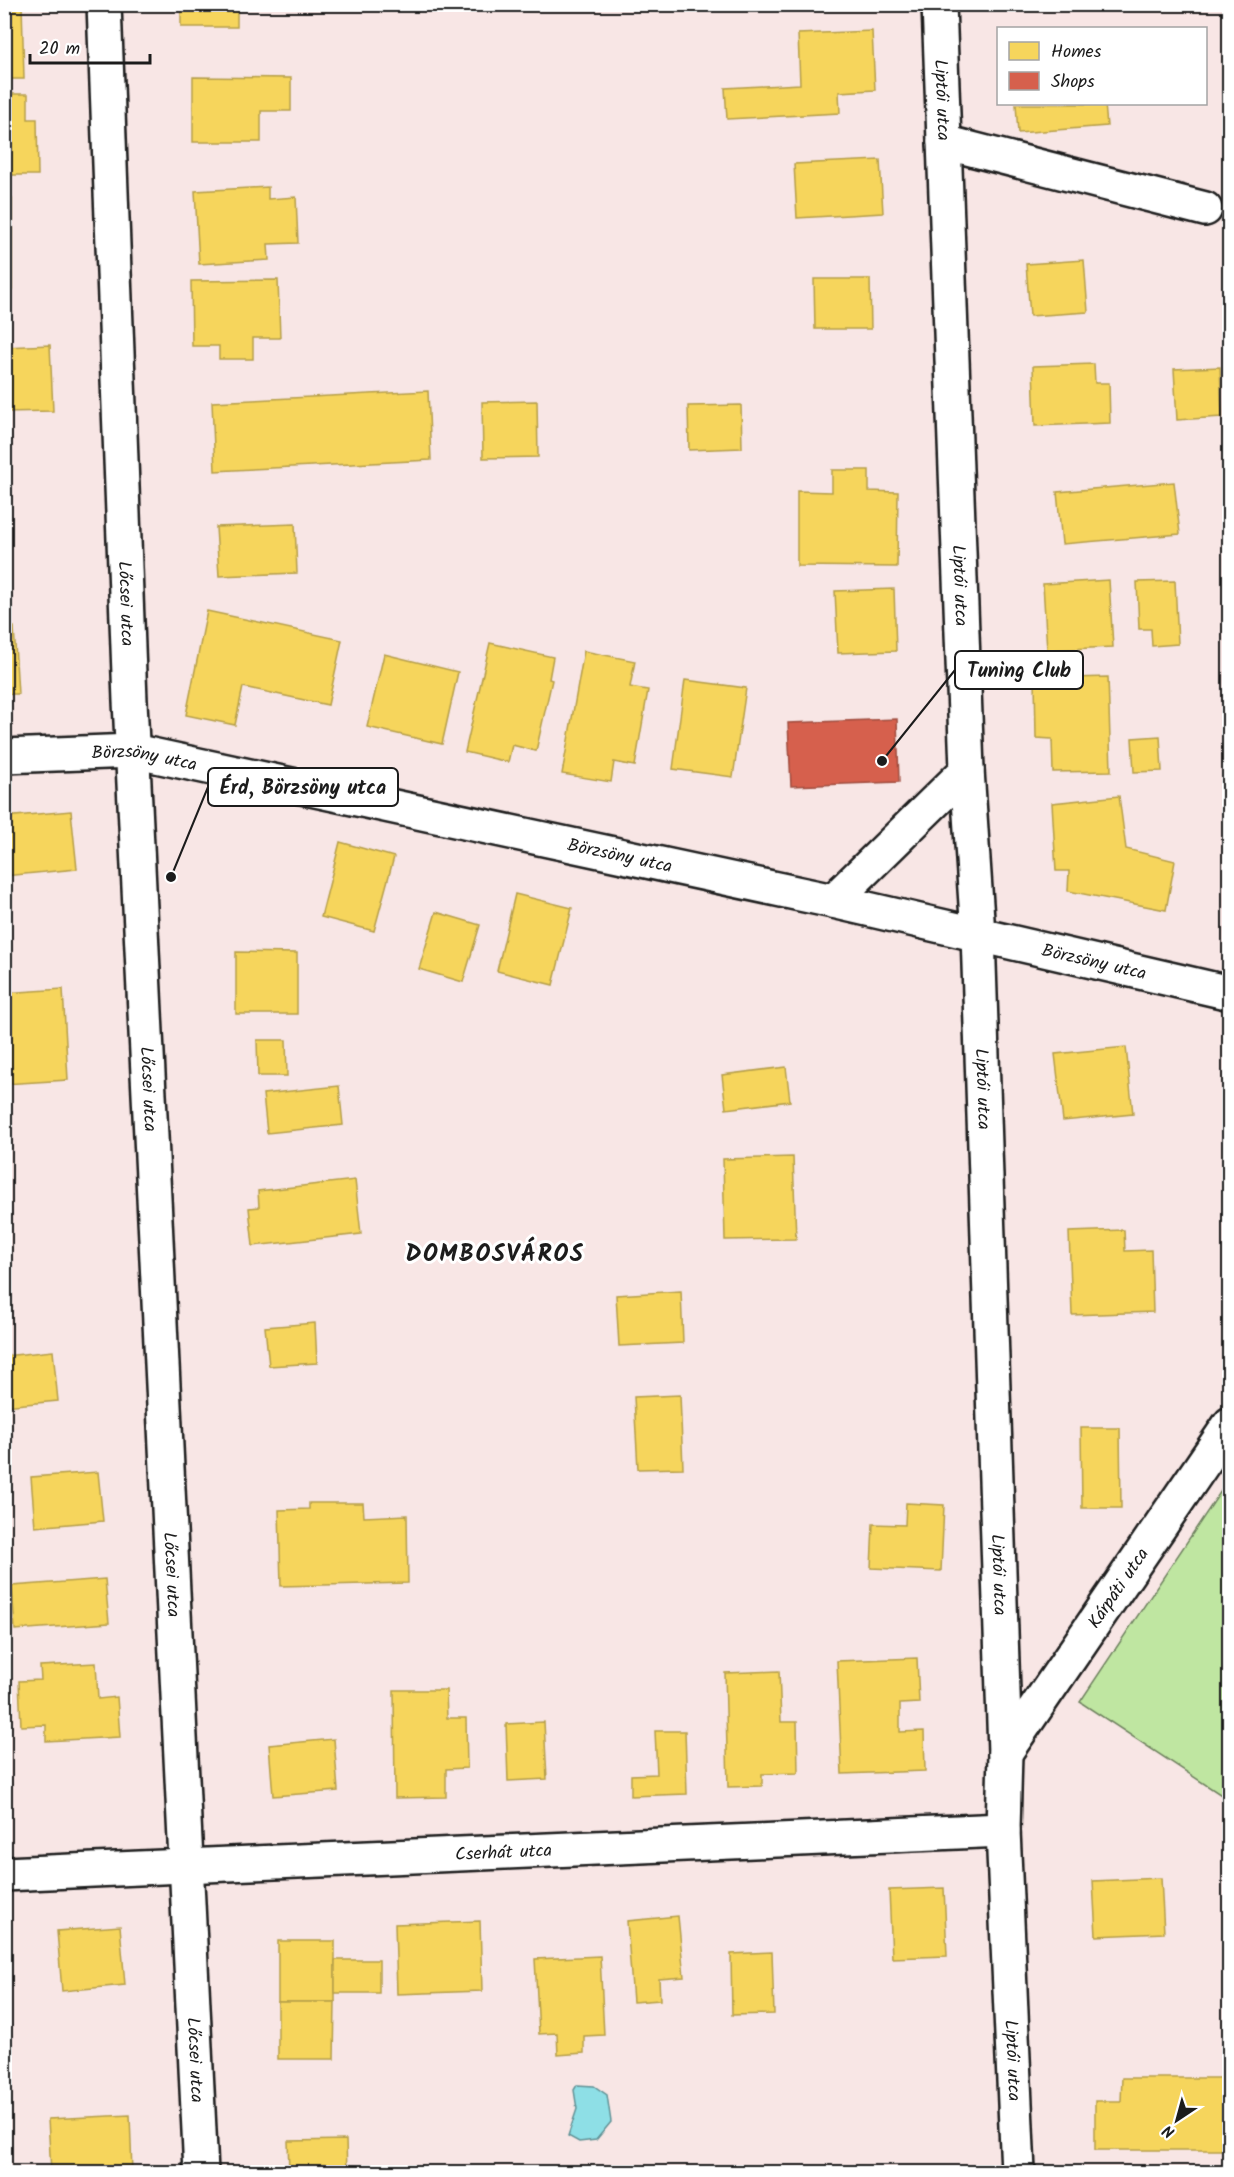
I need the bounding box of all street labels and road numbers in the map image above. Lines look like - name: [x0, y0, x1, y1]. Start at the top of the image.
- street label: Liptói utca: [925, 59, 957, 141]
- street label: Liptói utca: [943, 544, 975, 627]
- street label: Lőcsei utca: [109, 560, 141, 647]
- street label: Börzsöny utca: [91, 738, 200, 780]
- street label: Börzsöny utca: [564, 831, 675, 882]
- street label: Börzsöny utca: [1039, 937, 1149, 989]
- street label: Lőcsei utca: [131, 1046, 164, 1132]
- street label: Liptói utca: [966, 1048, 997, 1130]
- street label: Lőcsei utca: [154, 1531, 187, 1618]
- street label: Liptói utca: [982, 1534, 1013, 1616]
- street label: Kárpáti utca: [1081, 1542, 1157, 1635]
- street label: Cserhát utca: [454, 1837, 553, 1870]
- street label: Lőcsei utca: [178, 2017, 211, 2103]
- street label: Liptói utca: [995, 2019, 1028, 2102]

